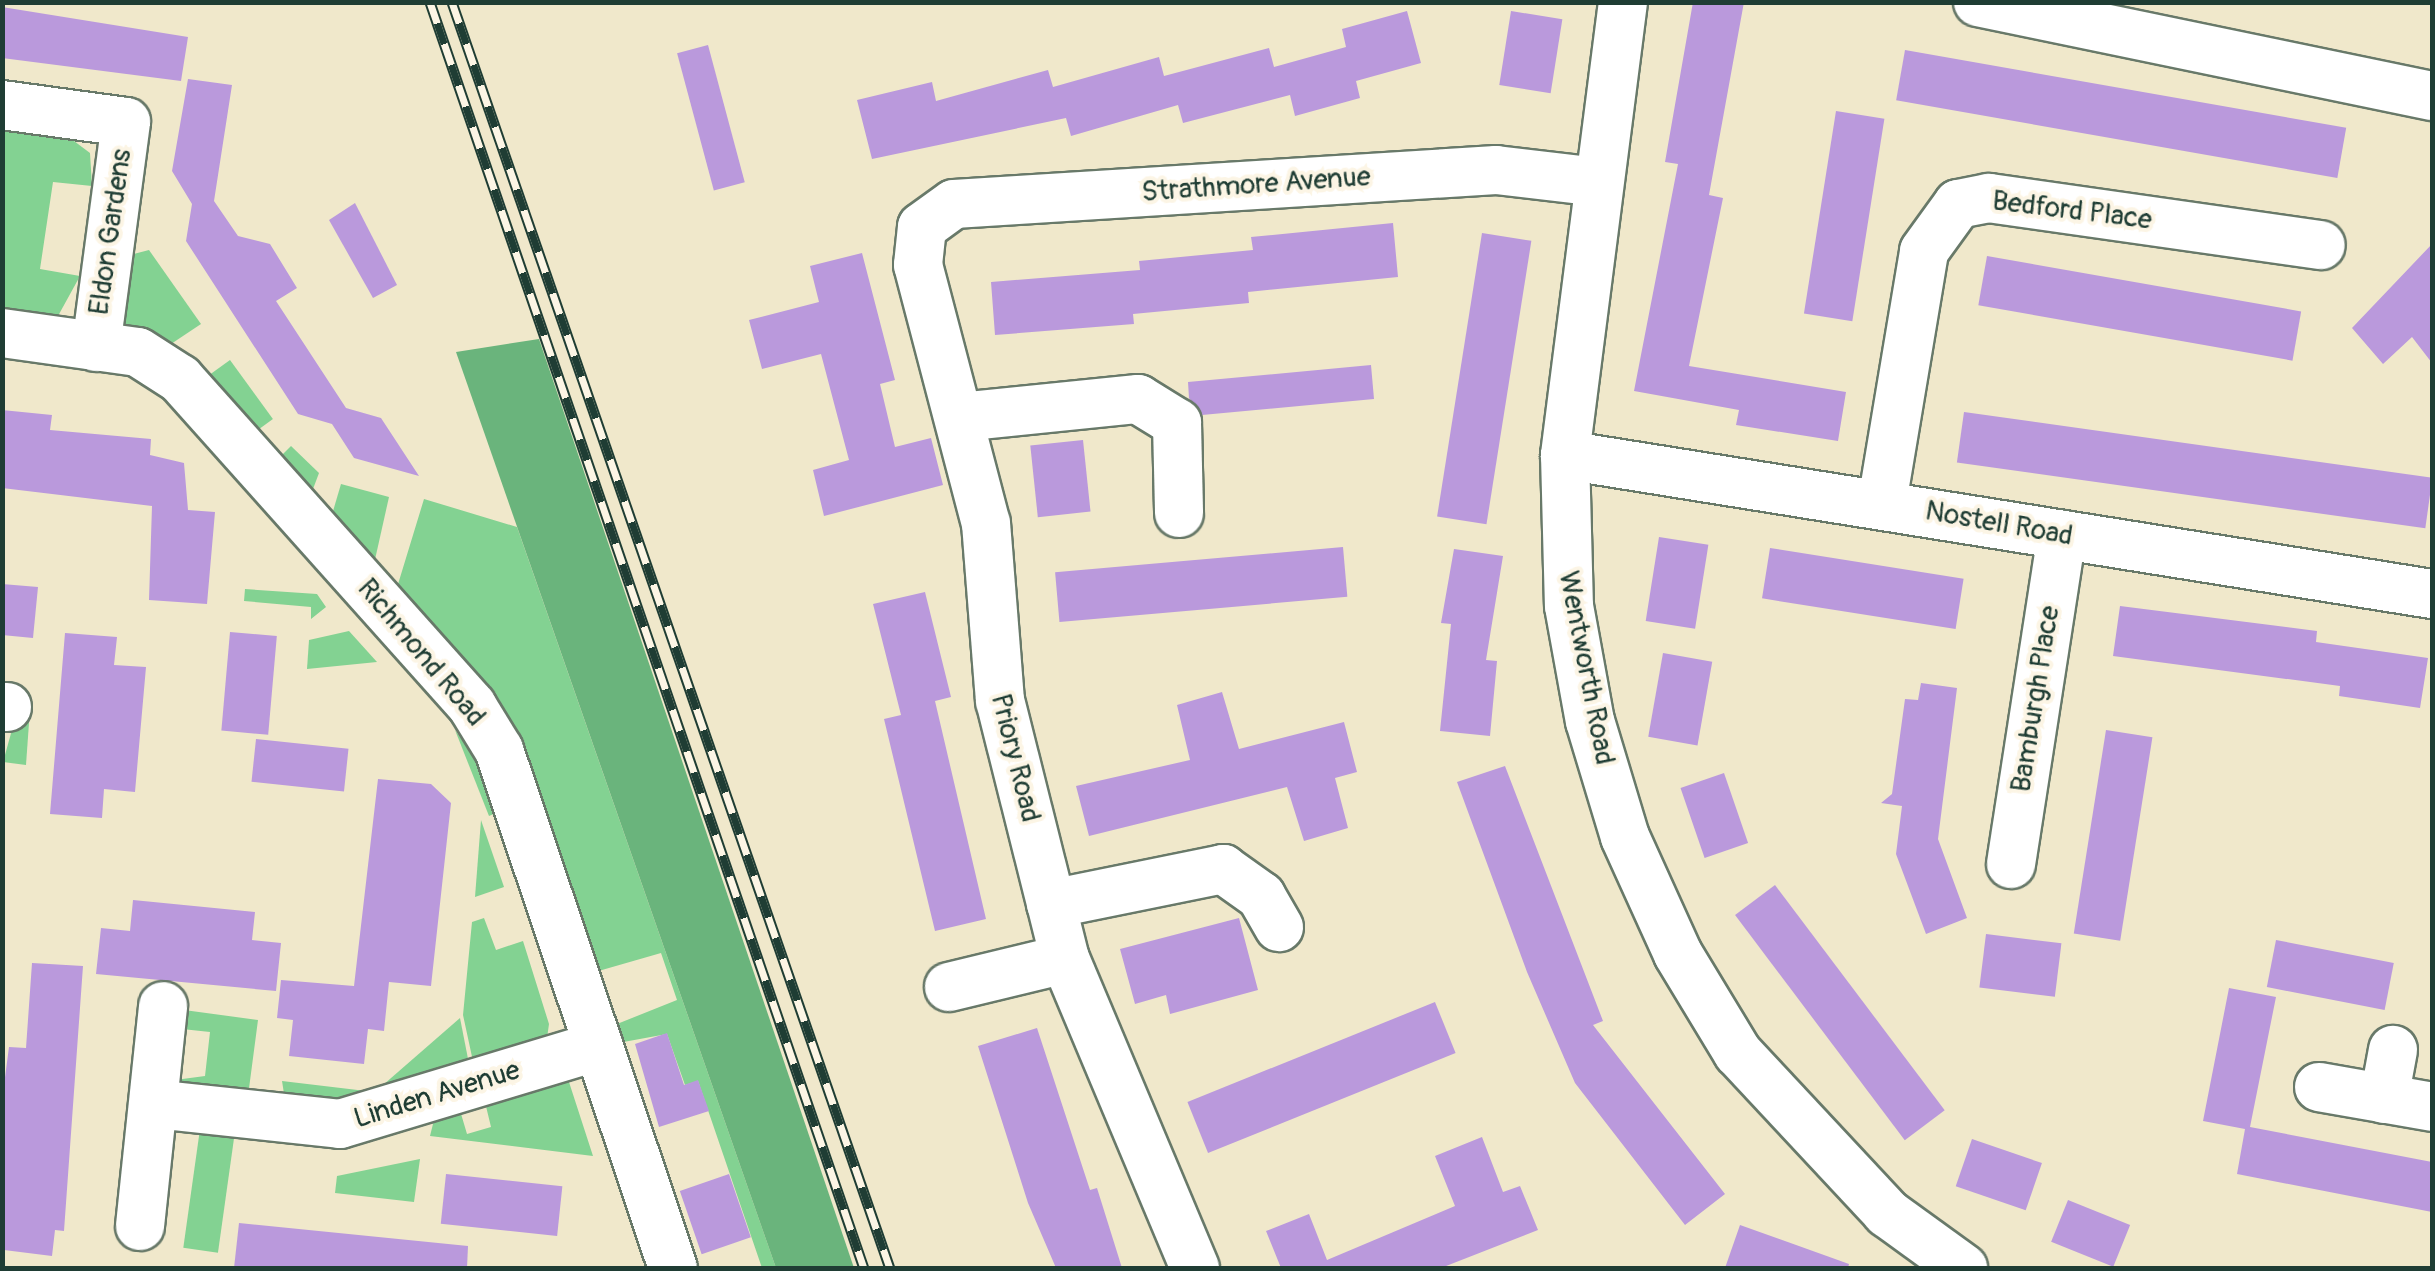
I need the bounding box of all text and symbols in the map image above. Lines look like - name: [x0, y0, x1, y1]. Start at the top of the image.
- street label: Eldon Gardens: [83, 147, 139, 317]
- street label: Strathmore Avenue: [1140, 160, 1372, 210]
- street label: Bedford Place: [1990, 185, 2154, 237]
- street label: Nostell Road: [1923, 495, 2075, 553]
- street label: Wentworth Road: [1551, 568, 1621, 768]
- street label: Richmond Road: [350, 573, 492, 733]
- street label: Bamburgh Place: [2005, 603, 2067, 795]
- street label: Priory Road: [983, 690, 1047, 826]
- street label: Linden Avenue: [350, 1054, 524, 1136]

